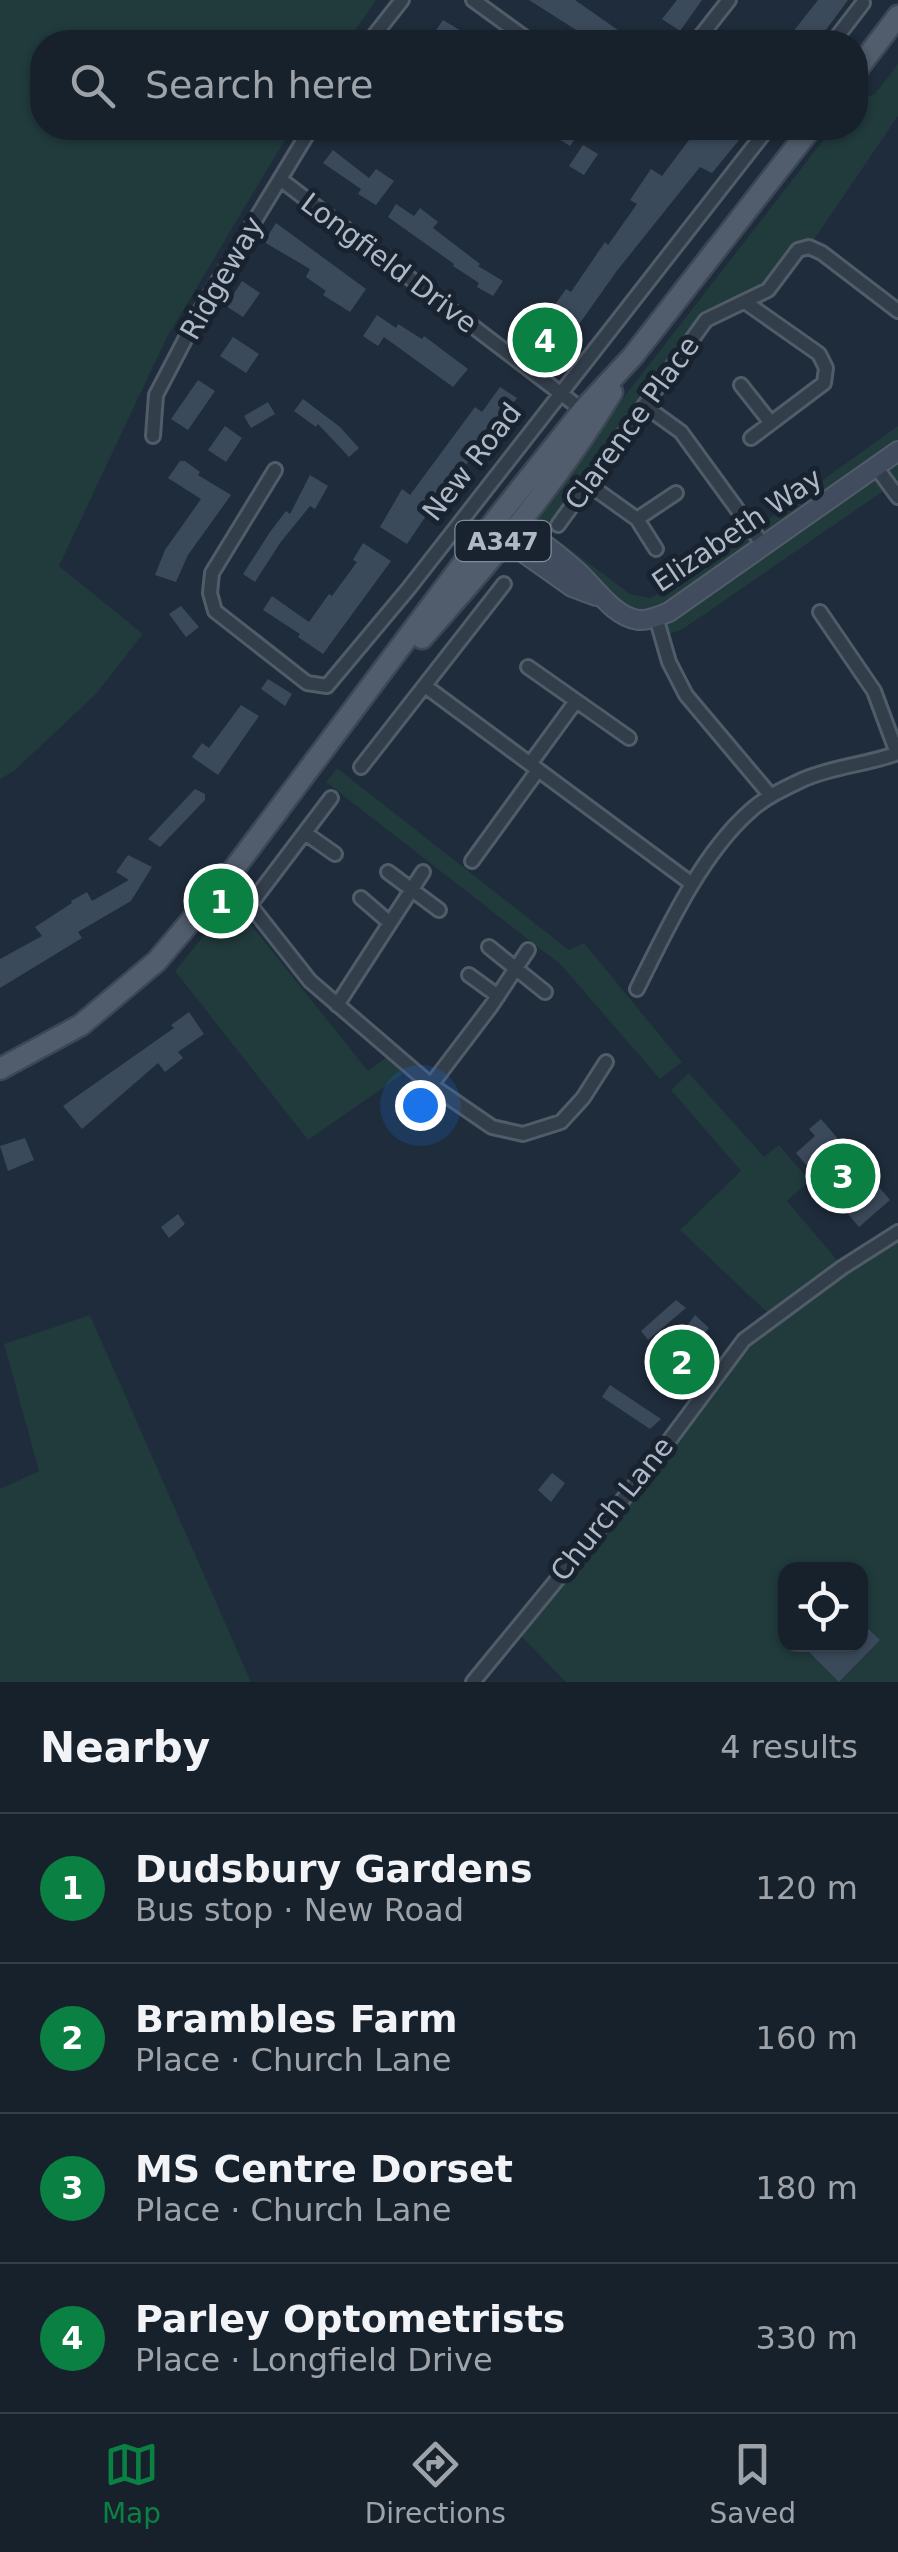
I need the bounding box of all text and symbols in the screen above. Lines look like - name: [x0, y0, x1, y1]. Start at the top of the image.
- search box: [30, 30, 868, 140]
- icon: search: [65, 58, 120, 113]
- text: Search here: [145, 63, 373, 107]
- street label: Longfield Drive: [295, 186, 483, 340]
- street label: Ridgeway: [174, 211, 270, 345]
- pin: 4: [512, 302, 578, 378]
- street label: Clarence Place: [558, 330, 706, 516]
- street label: New Road: [416, 397, 528, 527]
- street label: Elizabeth Way: [646, 461, 828, 599]
- road number: A347: [456, 521, 550, 561]
- pin: 1: [188, 864, 254, 938]
- your location: [395, 1080, 446, 1131]
- pin: 3: [810, 1138, 876, 1214]
- pin: 2: [650, 1324, 714, 1400]
- street label: Church Lane: [544, 1430, 680, 1588]
- map controls: [778, 1562, 868, 1652]
- button: locate: [778, 1562, 868, 1652]
- text: Nearby: [40, 1723, 210, 1772]
- text: 4 results: [720, 1728, 858, 1766]
- text: Dudsbury Gardens: [135, 1847, 533, 1891]
- text: 1: [61, 1869, 84, 1907]
- text: 120 m: [756, 1869, 858, 1907]
- text: Bus stop · New Road: [135, 1891, 464, 1929]
- text: Brambles Farm: [135, 1997, 458, 2041]
- text: 2: [61, 2019, 84, 2057]
- text: 160 m: [756, 2019, 858, 2057]
- text: Place · Church Lane: [135, 2041, 451, 2079]
- text: MS Centre Dorset: [135, 2147, 513, 2191]
- text: 3: [61, 2169, 84, 2207]
- text: 180 m: [756, 2169, 858, 2207]
- text: Place · Church Lane: [135, 2191, 451, 2229]
- text: Parley Optometrists: [135, 2297, 566, 2341]
- text: 4: [61, 2319, 84, 2357]
- text: 330 m: [756, 2319, 858, 2357]
- text: Place · Longfield Drive: [135, 2341, 493, 2379]
- tab: Map: [102, 2437, 161, 2530]
- tab: Directions: [365, 2437, 506, 2530]
- tab: Saved: [710, 2437, 796, 2530]

